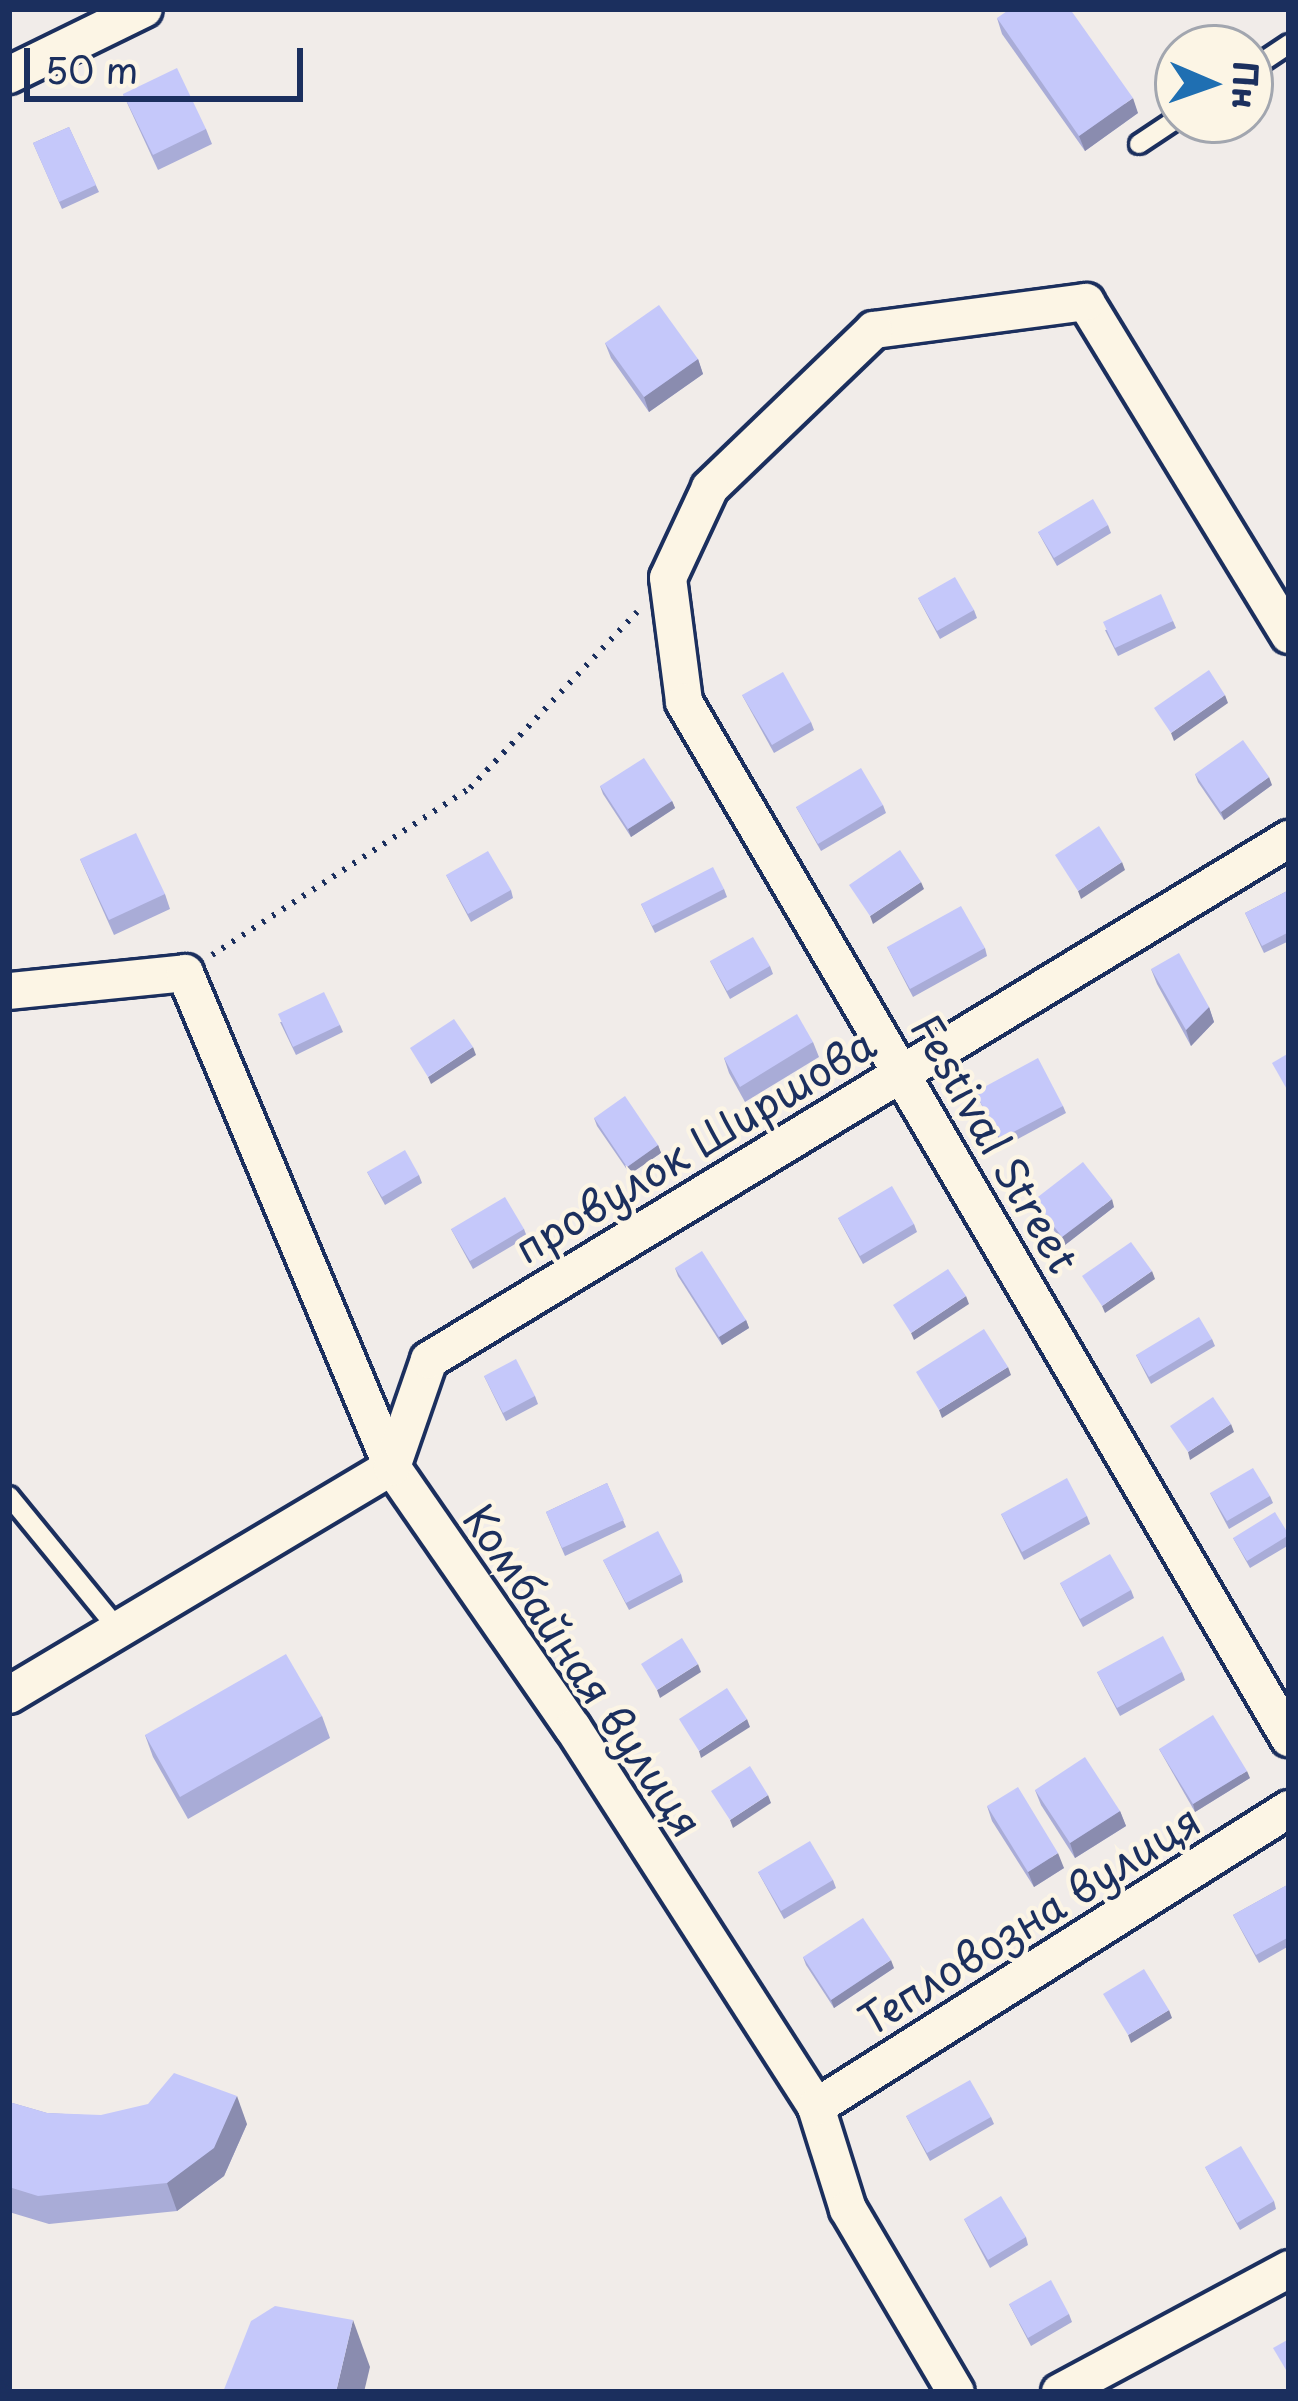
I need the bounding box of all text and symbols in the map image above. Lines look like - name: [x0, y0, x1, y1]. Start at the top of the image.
- scale bar: [30, 24, 309, 98]
- north arrow: [1154, 24, 1274, 144]
- text: 50 m: [45, 42, 138, 96]
- text: Пн: [1221, 60, 1273, 110]
- street label: Festival Street: [902, 1005, 1090, 1281]
- street label: провулок Ширшова: [504, 1017, 884, 1273]
- street label: Комбайная вулиця: [454, 1494, 714, 1846]
- street label: Тепловозна вулиця: [848, 1793, 1210, 2045]

